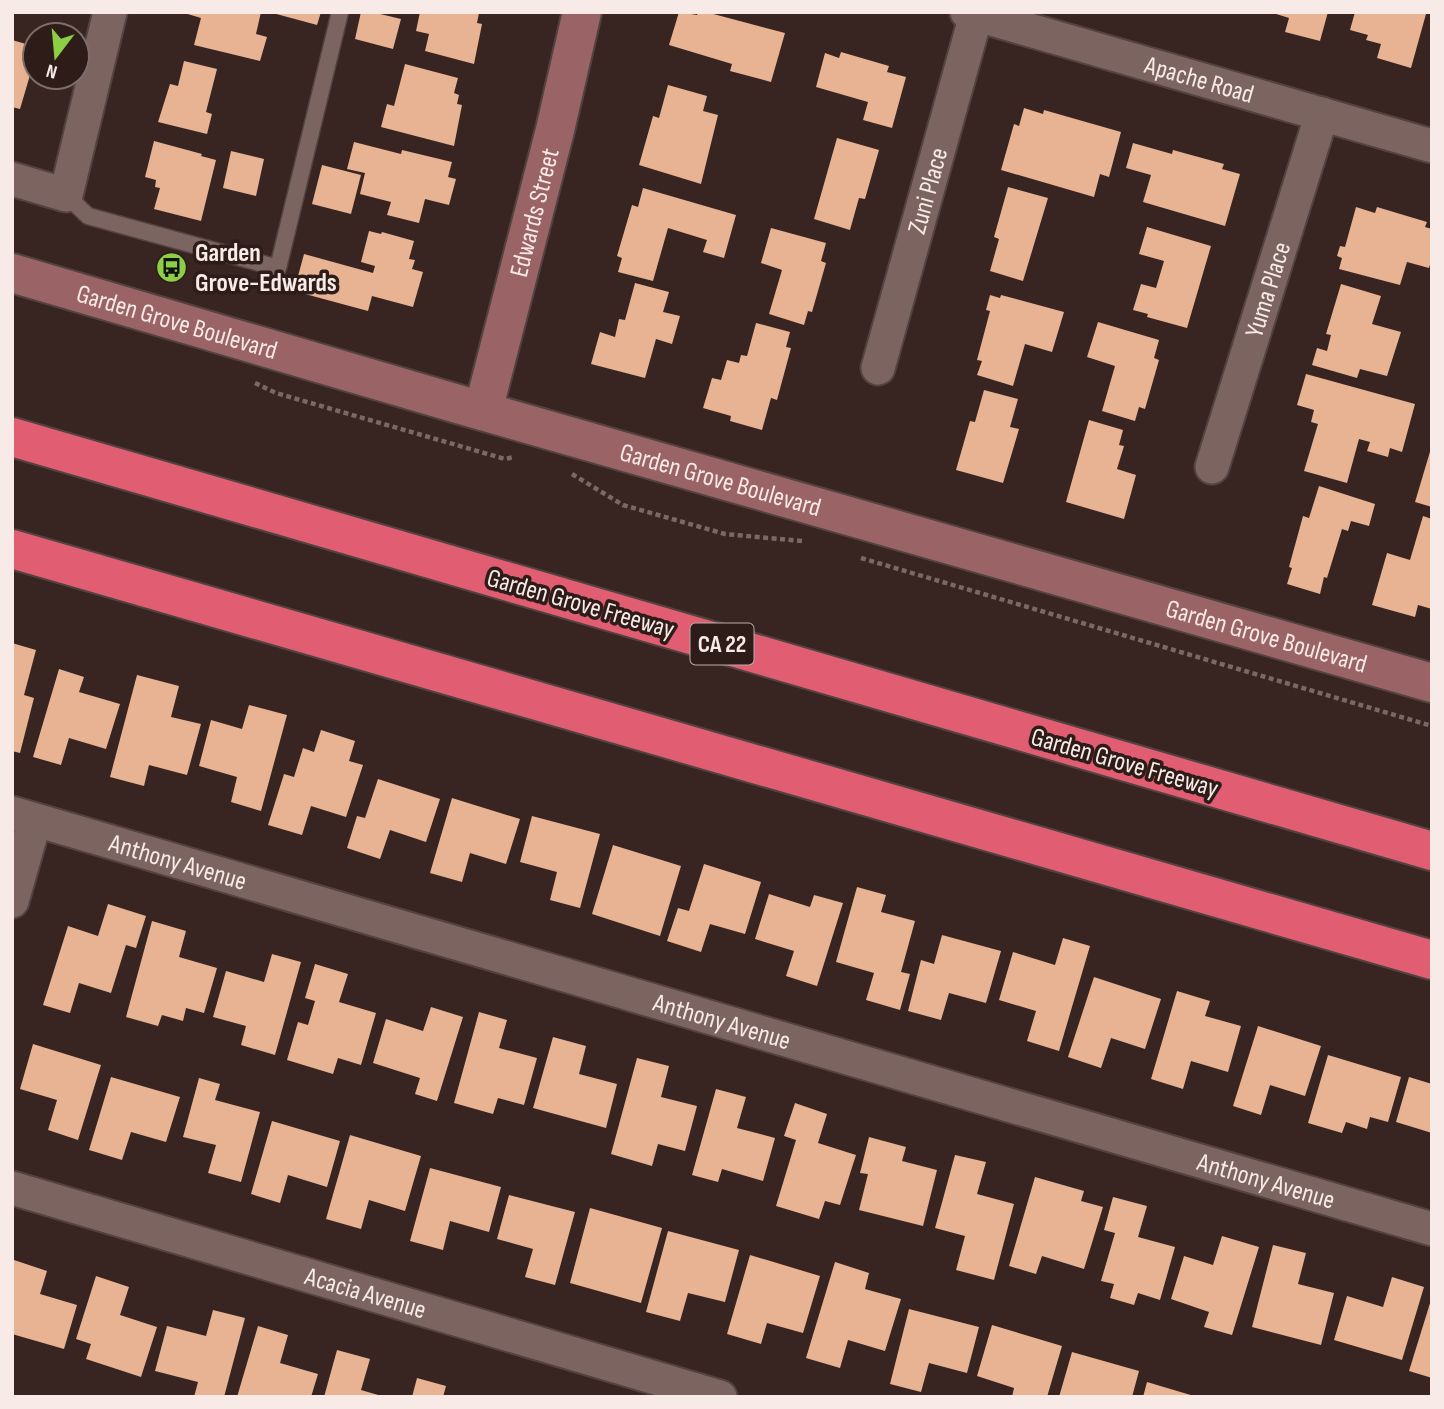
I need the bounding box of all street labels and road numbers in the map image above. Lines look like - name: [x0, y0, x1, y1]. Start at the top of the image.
- street label: Apache Road: [1140, 50, 1257, 111]
- street label: Edwards Street: [504, 145, 567, 281]
- street label: Zuni Place: [902, 145, 955, 238]
- street label: Yuma Place: [1239, 238, 1298, 341]
- street label: Garden Grove Boulevard: [73, 279, 281, 367]
- street label: Garden Grove Boulevard: [616, 437, 824, 524]
- street label: Garden Grove Freeway: [483, 563, 678, 646]
- street label: Garden Grove Boulevard: [1162, 594, 1370, 681]
- road number: CA 22: [690, 624, 754, 664]
- street label: Garden Grove Freeway: [1027, 722, 1222, 805]
- street label: Anthony Avenue: [104, 828, 250, 898]
- street label: Anthony Avenue: [648, 987, 794, 1057]
- street label: Anthony Avenue: [1193, 1147, 1338, 1217]
- street label: Acacia Avenue: [300, 1261, 430, 1326]

